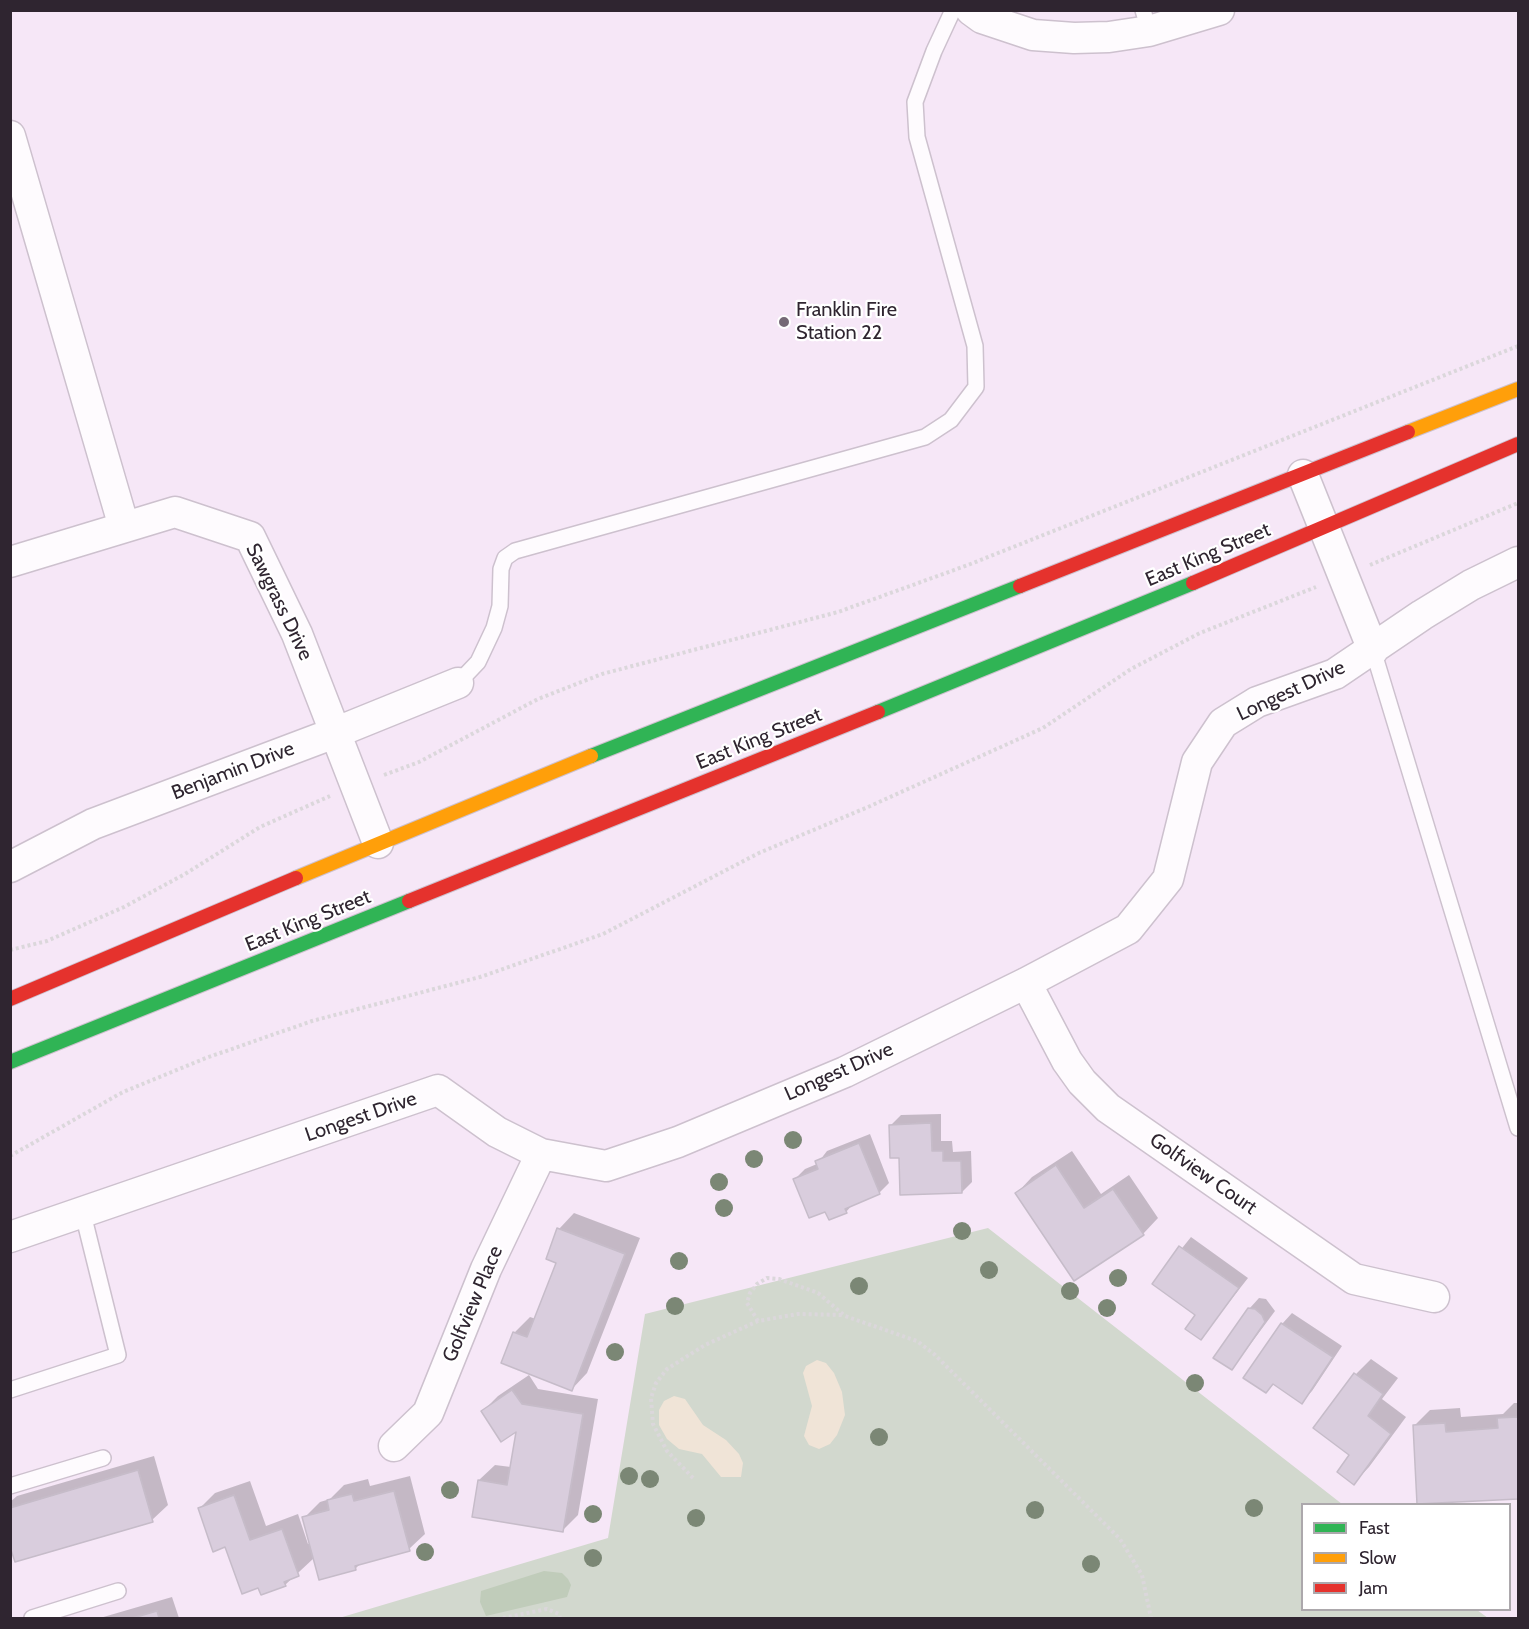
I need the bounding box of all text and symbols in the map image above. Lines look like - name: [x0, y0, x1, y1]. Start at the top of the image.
- place label: Franklin Fire Station 22: [796, 298, 897, 345]
- marker: Franklin Fire Station 22: [777, 315, 791, 329]
- street label: East King Street: [1142, 518, 1274, 592]
- street label: Sawgrass Drive: [240, 540, 318, 664]
- street label: Longest Drive: [1233, 655, 1349, 727]
- street label: East King Street: [693, 703, 825, 775]
- street label: Benjamin Drive: [168, 737, 298, 805]
- street label: East King Street: [242, 885, 374, 957]
- street label: Longest Drive: [781, 1037, 897, 1107]
- street label: Longest Drive: [302, 1087, 420, 1147]
- street label: Golfview Court: [1145, 1128, 1261, 1220]
- street label: Golfview Place: [438, 1242, 508, 1366]
- legend: [1301, 1503, 1511, 1611]
- text: Fast: [1359, 1517, 1390, 1539]
- text: Slow: [1359, 1547, 1396, 1569]
- text: Jam: [1359, 1577, 1388, 1599]

